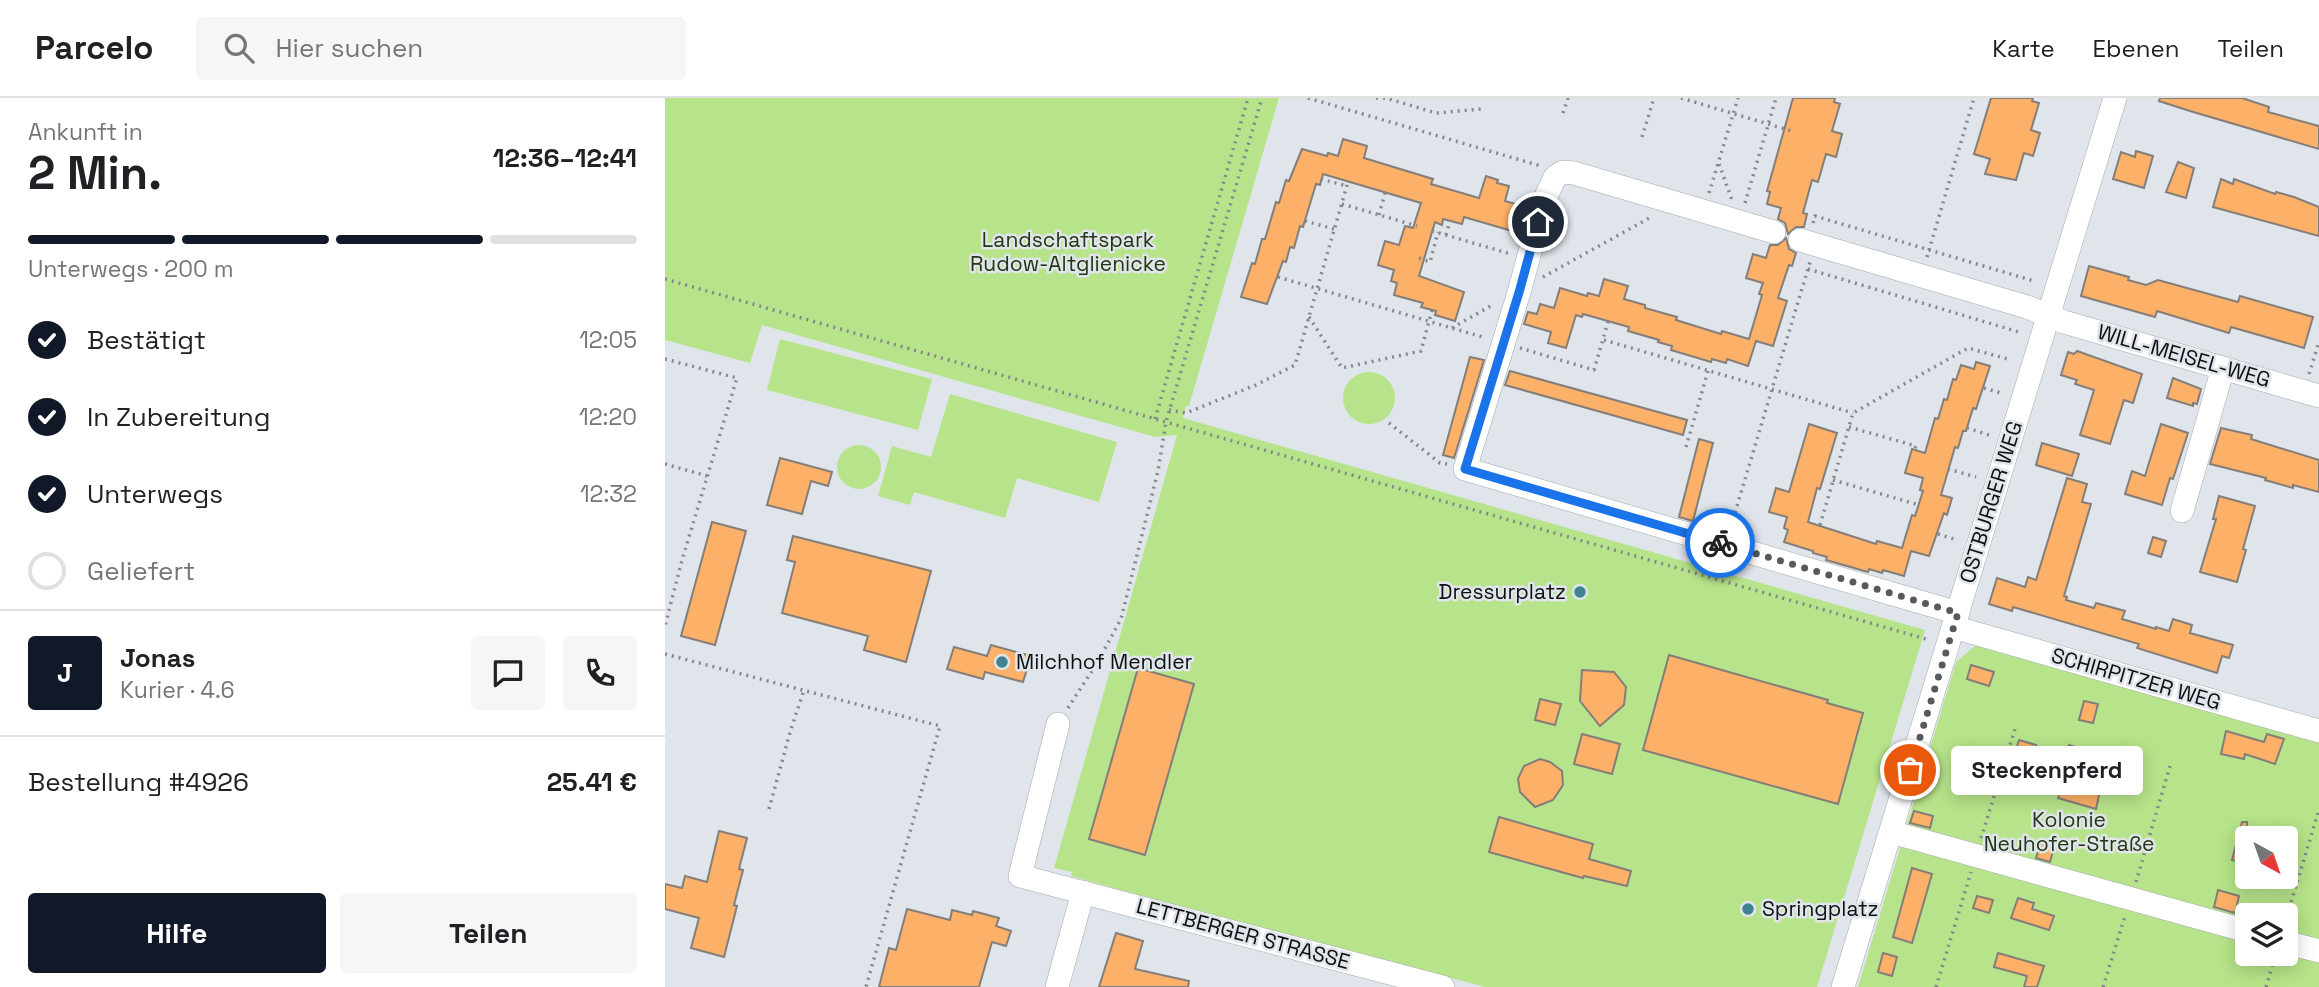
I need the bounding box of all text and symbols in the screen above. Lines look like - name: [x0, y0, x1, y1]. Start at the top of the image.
- search box: [196, 17, 686, 80]
- text: Parcelo: [35, 27, 154, 69]
- icon: search: [220, 29, 258, 67]
- text: Hier suchen: [276, 31, 423, 65]
- text: Karte: [1992, 33, 2055, 64]
- text: Ebenen: [2093, 33, 2179, 64]
- text: Teilen: [2217, 33, 2284, 64]
- text: Ankunft in: [28, 117, 143, 147]
- text: 12:36–12:41: [493, 141, 637, 175]
- text: 2 Min.: [28, 144, 162, 202]
- pin: [1508, 192, 1568, 252]
- icon: home: [1519, 203, 1557, 241]
- park label: Landschaftspark Rudow-Altglienicke: [970, 226, 1166, 277]
- text: Unterwegs · 200 m: [28, 254, 233, 284]
- street label: WILL-MEISEL-WEG: [2095, 318, 2274, 393]
- icon: check: [28, 321, 66, 359]
- text: Bestätigt: [87, 323, 206, 357]
- text: 12:05: [579, 325, 637, 355]
- icon: check: [28, 398, 66, 436]
- text: In Zubereitung: [87, 400, 271, 434]
- text: 12:20: [579, 402, 637, 432]
- street label: OSTBURGER WEG: [1953, 418, 2028, 586]
- icon: check: [28, 475, 66, 513]
- text: Unterwegs: [87, 477, 223, 511]
- text: 12:32: [580, 479, 637, 509]
- courier: [1685, 508, 1755, 578]
- icon: bike: [1701, 524, 1739, 562]
- text: Geliefert: [87, 554, 195, 588]
- place label: Dressurplatz: [1439, 578, 1566, 605]
- marker: Dressurplatz: [1572, 584, 1588, 600]
- button: chat: [471, 636, 545, 710]
- button: phone: [563, 636, 637, 710]
- text: Jonas: [120, 641, 195, 675]
- street label: SCHIRPITZER WEG: [2048, 641, 2224, 716]
- place label: Milchhof Mendler: [1016, 648, 1193, 675]
- marker: Milchhof Mendler: [994, 654, 1010, 670]
- text: J: [57, 656, 73, 690]
- text: Kurier · 4.6: [120, 675, 235, 705]
- pin: [1880, 740, 1940, 800]
- callout: Steckenpferd: [1952, 746, 2145, 794]
- icon: bag: [1891, 751, 1929, 789]
- text: Steckenpferd: [1971, 755, 2123, 785]
- text: Bestellung #4926: [28, 765, 249, 799]
- text: 25.41 €: [547, 765, 637, 799]
- park label: Kolonie Neuhofer-Straße: [1984, 806, 2154, 857]
- north arrow: [2235, 826, 2298, 889]
- map controls: [2235, 826, 2298, 966]
- street label: LETTBERGER STRASSE: [1133, 892, 1353, 975]
- button: Hilfe: [28, 893, 326, 973]
- button: Teilen: [340, 893, 637, 973]
- place label: Springplatz: [1762, 895, 1879, 922]
- marker: Springplatz: [1740, 901, 1756, 917]
- button: layers: [2235, 903, 2298, 966]

